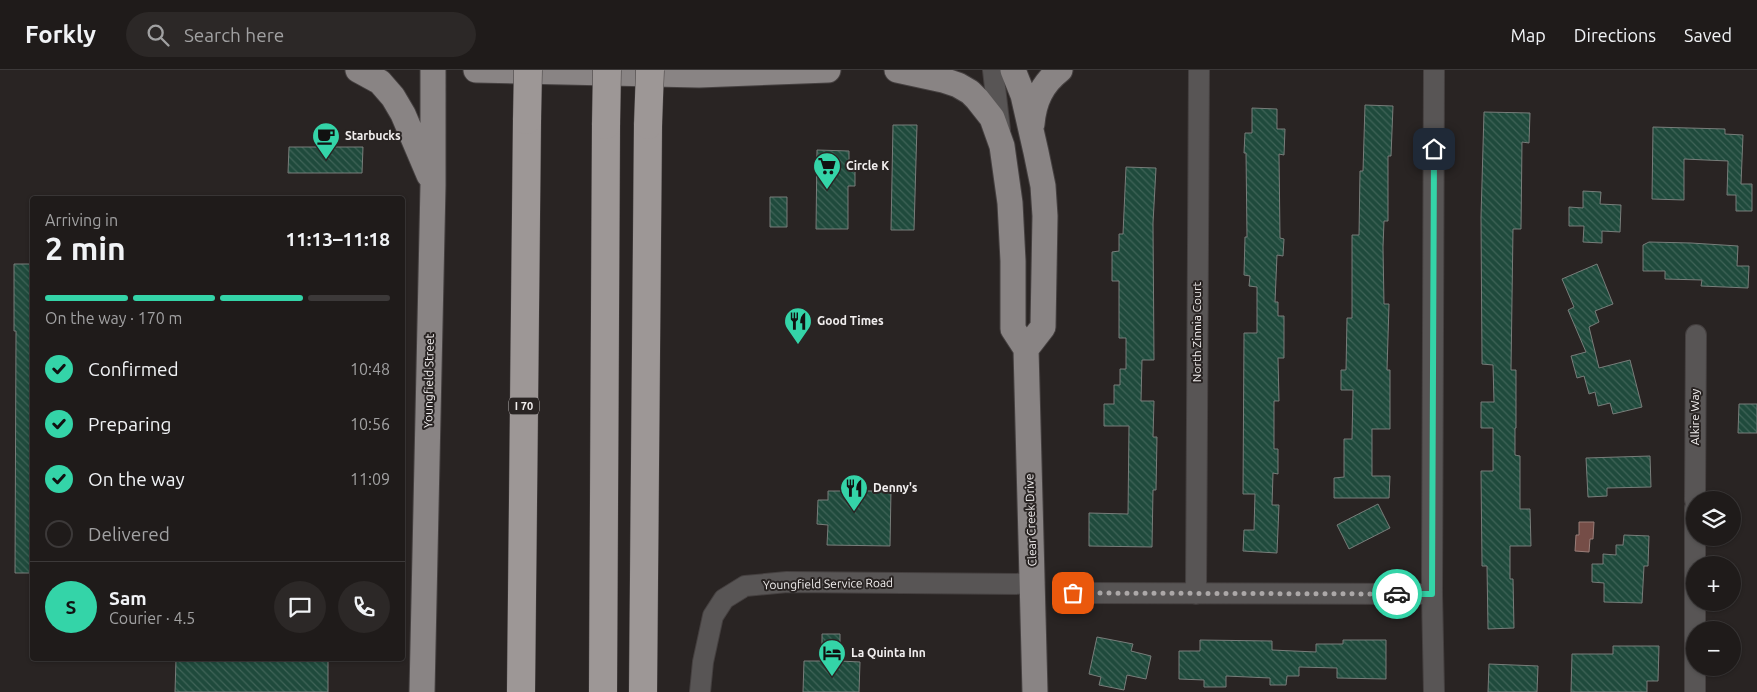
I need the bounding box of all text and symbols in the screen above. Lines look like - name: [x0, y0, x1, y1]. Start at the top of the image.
- search box: [126, 12, 476, 57]
- text: Forkly: [25, 21, 96, 48]
- icon: search: [144, 21, 172, 49]
- text: Search here: [184, 24, 284, 46]
- text: Map: [1510, 25, 1546, 45]
- text: Directions: [1574, 25, 1656, 45]
- text: Saved: [1684, 25, 1732, 45]
- cafe icon: Starbucks: [311, 121, 341, 160]
- pin: [1413, 128, 1455, 170]
- place label: Starbucks: [345, 129, 401, 142]
- icon: home: [1420, 135, 1448, 163]
- supermarket icon: Circle K: [812, 151, 842, 190]
- place label: Circle K: [846, 159, 889, 172]
- text: Arriving in: [45, 211, 118, 229]
- text: 11:13–11:18: [285, 228, 390, 250]
- text: 2 min: [45, 230, 126, 266]
- street label: North Zinnia Court: [1190, 282, 1203, 382]
- restaurant icon: Good Times: [783, 306, 813, 345]
- text: On the way · 170 m: [45, 309, 182, 327]
- place label: Good Times: [817, 314, 884, 327]
- street label: Youngfield Street: [421, 333, 436, 428]
- icon: check: [45, 355, 73, 383]
- text: Confirmed: [88, 358, 179, 380]
- text: 10:48: [350, 360, 390, 378]
- street label: Alkire Way: [1688, 388, 1701, 445]
- road number: I 70: [509, 398, 539, 414]
- icon: check: [45, 410, 73, 438]
- text: Preparing: [88, 413, 172, 435]
- text: 10:56: [350, 415, 390, 433]
- icon: check: [45, 465, 73, 493]
- text: On the way: [88, 468, 185, 490]
- text: 11:09: [350, 470, 390, 488]
- restaurant icon: Denny's: [839, 473, 869, 512]
- street label: Clear Creek Drive: [1022, 473, 1039, 567]
- place label: Denny's: [873, 481, 918, 494]
- map controls: [1686, 491, 1741, 676]
- button: layers: [1686, 491, 1741, 546]
- text: Delivered: [88, 523, 170, 545]
- button: +: [1686, 556, 1741, 611]
- courier: [1372, 569, 1422, 619]
- pin: [1052, 572, 1094, 614]
- street label: Youngfield Service Road: [763, 576, 893, 591]
- icon: bag: [1059, 579, 1087, 607]
- icon: car: [1383, 580, 1411, 608]
- button: chat: [274, 581, 326, 633]
- button: phone: [338, 581, 390, 633]
- text: Sam: [109, 587, 147, 609]
- text: S: [66, 596, 76, 618]
- text: Courier · 4.5: [109, 609, 195, 627]
- button: −: [1686, 621, 1741, 676]
- hotel icon: La Quinta Inn: [817, 638, 847, 677]
- place label: La Quinta Inn: [851, 646, 926, 659]

